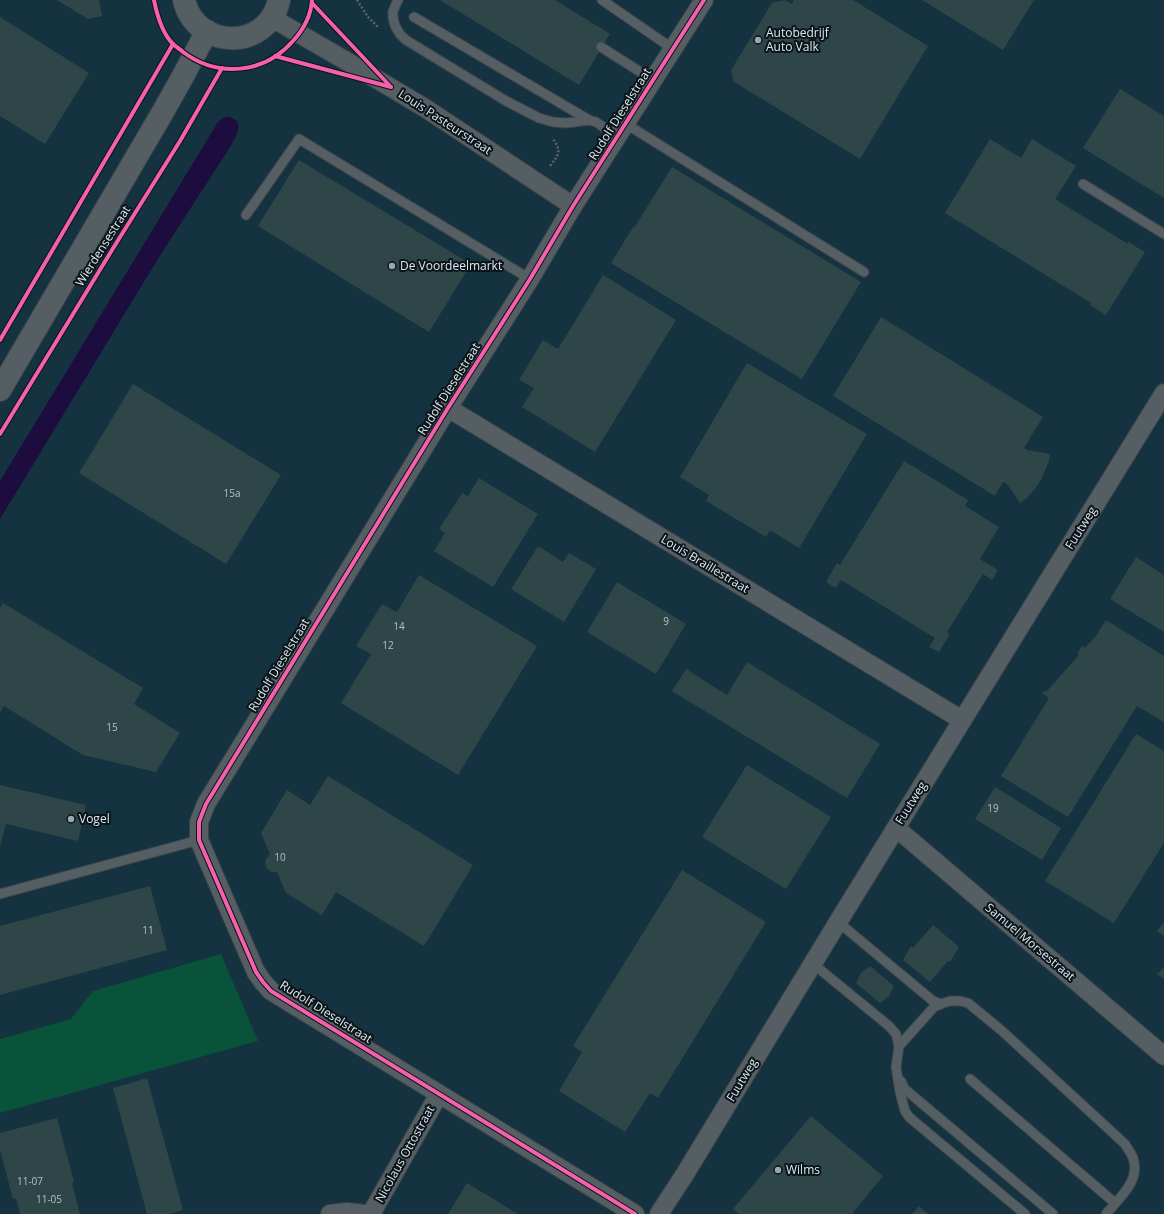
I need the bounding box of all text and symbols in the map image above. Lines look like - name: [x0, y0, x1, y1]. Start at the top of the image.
- place label: Autobedrijf Auto Valk: [766, 24, 830, 55]
- marker: Autobedrijf Auto Valk: [753, 35, 763, 45]
- street label: Rudolf Dieselstraat: [584, 64, 655, 163]
- street label: Louis Pasteurstraat: [395, 85, 495, 158]
- street label: Wierdensestraat: [71, 202, 134, 289]
- place label: De Voordeelmarkt: [400, 257, 502, 274]
- marker: De Voordeelmarkt: [387, 261, 397, 271]
- street label: Rudolf Dieselstraat: [413, 339, 484, 438]
- house number: 15a: [224, 486, 241, 500]
- street label: Fuutweg: [1061, 503, 1101, 552]
- street label: Louis Braillestraat: [658, 530, 753, 597]
- house number: 9: [663, 614, 669, 628]
- street label: Rudolf Dieselstraat: [244, 615, 313, 715]
- house number: 14: [393, 619, 405, 633]
- house number: 12: [382, 638, 394, 652]
- house number: 15: [106, 720, 118, 734]
- street label: Fuutweg: [891, 778, 931, 827]
- house number: 19: [987, 801, 999, 815]
- place label: Vogel: [79, 810, 110, 827]
- marker: Vogel: [66, 814, 76, 824]
- house number: 10: [274, 850, 286, 864]
- street label: Samuel Morsestraat: [982, 899, 1079, 984]
- house number: 11: [142, 923, 154, 937]
- street label: Rudolf Dieselstraat: [277, 976, 376, 1047]
- street label: Fuutweg: [722, 1054, 761, 1105]
- street label: Nicolaus Ottostraat: [371, 1102, 438, 1205]
- place label: Wilms: [786, 1161, 820, 1178]
- marker: Wilms: [773, 1165, 783, 1175]
- house number: 11-07: [17, 1174, 43, 1188]
- house number: 11-05: [36, 1192, 62, 1206]

